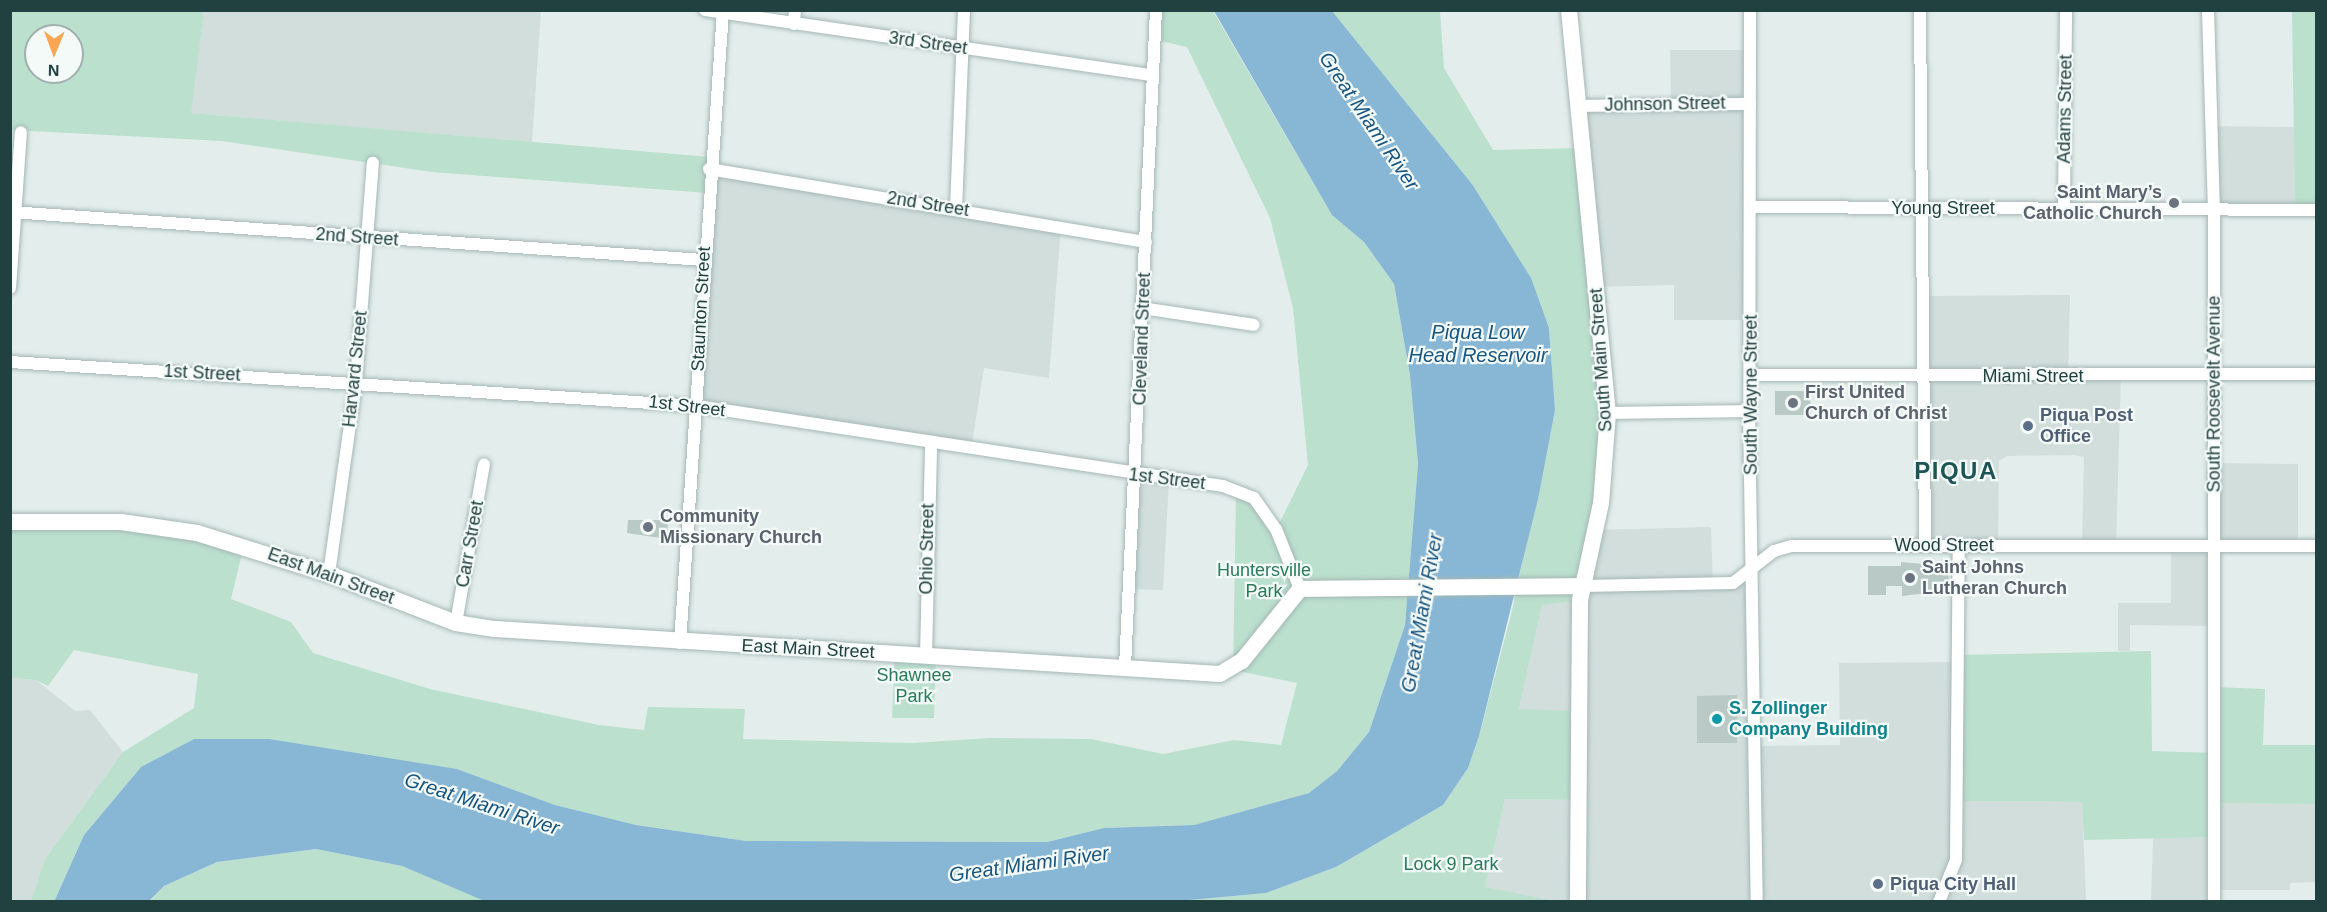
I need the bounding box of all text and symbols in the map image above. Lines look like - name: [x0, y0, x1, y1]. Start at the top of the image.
- north arrow: [24, 24, 84, 84]
- street label: 3rd Street: [887, 27, 969, 59]
- water label: Great Miami River: [1314, 47, 1424, 195]
- street label: Adams Street: [2053, 54, 2077, 164]
- text: N: [48, 62, 60, 79]
- street label: Johnson Street: [1604, 92, 1726, 116]
- place label: Saint Mary’s Catholic Church: [2023, 182, 2162, 224]
- street label: 2nd Street: [885, 187, 971, 221]
- marker: Saint Mary’s Catholic Church: [2167, 196, 2181, 210]
- street label: Young Street: [1891, 197, 1995, 219]
- street label: 2nd Street: [315, 223, 399, 251]
- street label: Staunton Street: [687, 246, 715, 372]
- street label: Cleveland Street: [1129, 272, 1155, 406]
- street label: South Main Street: [1585, 287, 1617, 433]
- street label: South Roosevelt Avenue: [2203, 295, 2225, 493]
- street label: Harvard Street: [338, 310, 372, 428]
- street label: South Wayne Street: [1740, 315, 1762, 475]
- water label: Piqua Low Head Reservoir: [1409, 320, 1547, 367]
- street label: 1st Street: [163, 360, 241, 386]
- street label: Miami Street: [1982, 365, 2084, 387]
- place label: First United Church of Christ: [1805, 382, 1947, 424]
- street label: 1st Street: [647, 391, 727, 421]
- marker: First United Church of Christ: [1786, 396, 1800, 410]
- place label: Piqua Post Office: [2040, 405, 2133, 448]
- marker: Piqua Post Office: [2021, 419, 2035, 433]
- district label: PIQUA: [1914, 457, 1998, 485]
- street label: 1st Street: [1127, 464, 1207, 494]
- street label: Carr Street: [452, 499, 488, 589]
- street label: Ohio Street: [915, 503, 939, 595]
- place label: Community Missionary Church: [660, 506, 822, 548]
- marker: Community Missionary Church: [641, 520, 655, 534]
- water label: Great Miami River: [1396, 532, 1448, 694]
- street label: Wood Street: [1894, 534, 1994, 556]
- street label: East Main Street: [265, 543, 397, 609]
- place label: Saint Johns Lutheran Church: [1922, 557, 2067, 600]
- park label: Huntersville Park: [1217, 560, 1311, 602]
- marker: Saint Johns Lutheran Church: [1903, 571, 1917, 585]
- street label: East Main Street: [741, 635, 875, 663]
- park label: Shawnee Park: [876, 665, 952, 708]
- place label: S. Zollinger Company Building: [1729, 698, 1888, 740]
- marker: S. Zollinger Company Building: [1710, 712, 1724, 726]
- water label: Great Miami River: [402, 768, 562, 840]
- water label: Great Miami River: [948, 841, 1110, 887]
- park label: Lock 9 Park: [1403, 853, 1499, 875]
- place label: Piqua City Hall: [1890, 873, 2016, 895]
- marker: Piqua City Hall: [1871, 877, 1885, 891]

